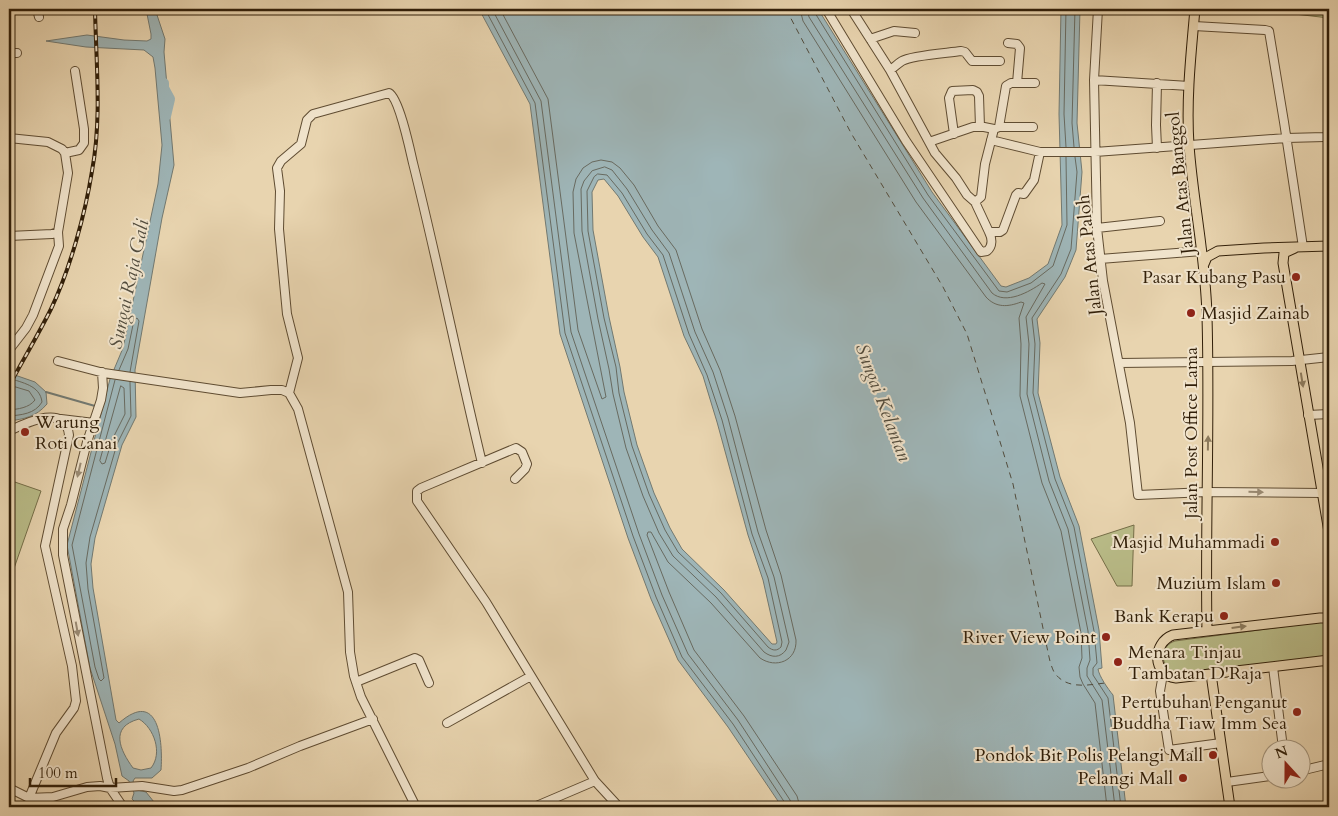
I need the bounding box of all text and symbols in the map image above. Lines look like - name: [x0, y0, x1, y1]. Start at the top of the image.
- street label: Jalan Atas Banggol: [1161, 110, 1201, 258]
- street label: Jalan Atas Paloh: [1071, 193, 1109, 319]
- water label: Sungai Raja Gali: [103, 216, 156, 351]
- place label: Pasar Kubang Pasu: [1142, 265, 1286, 290]
- marker: Pasar Kubang Pasu: [1290, 271, 1302, 283]
- place label: Masjid Zainab: [1201, 301, 1310, 326]
- marker: Masjid Zainab: [1185, 307, 1197, 319]
- water label: Sungai Kelantan: [849, 340, 918, 466]
- street label: Jalan Post Office Lama: [1179, 347, 1204, 522]
- one-way arrow: [1299, 372, 1307, 388]
- place label: Warung Roti Canai: [34, 410, 117, 456]
- marker: Warung Roti Canai: [19, 426, 31, 438]
- one-way arrow: [1204, 435, 1212, 451]
- one-way arrow: [75, 463, 83, 478]
- one-way arrow: [1248, 489, 1264, 497]
- place label: Masjid Muhammadi: [1112, 530, 1265, 555]
- marker: Masjid Muhammadi: [1269, 536, 1281, 548]
- place label: Muzium Islam: [1156, 571, 1267, 596]
- marker: Muzium Islam: [1270, 577, 1282, 589]
- place label: Bank Kerapu: [1114, 604, 1214, 629]
- marker: Bank Kerapu: [1218, 610, 1230, 622]
- one-way arrow: [73, 621, 81, 637]
- one-way arrow: [1231, 623, 1247, 631]
- place label: River View Point: [963, 625, 1096, 650]
- marker: River View Point: [1100, 631, 1112, 643]
- place label: Menara Tinjau Tambatan D'Raja: [1128, 640, 1262, 686]
- marker: Menara Tinjau Tambatan D'Raja: [1112, 656, 1124, 668]
- place label: Pertubuhan Penganut Buddha Tiaw Imm Sea: [1112, 690, 1287, 736]
- marker: Pertubuhan Penganut Buddha Tiaw Imm Sea: [1291, 706, 1303, 718]
- north arrow: [1260, 738, 1310, 788]
- text: N: [1272, 741, 1291, 763]
- place label: Pondok Bit Polis Pelangi Mall: [975, 743, 1203, 768]
- marker: Pondok Bit Polis Pelangi Mall: [1207, 749, 1219, 761]
- scale bar: [30, 756, 116, 788]
- text: 100 m: [38, 763, 78, 783]
- place label: Pelangi Mall: [1078, 766, 1173, 791]
- marker: Pelangi Mall: [1177, 772, 1189, 784]

